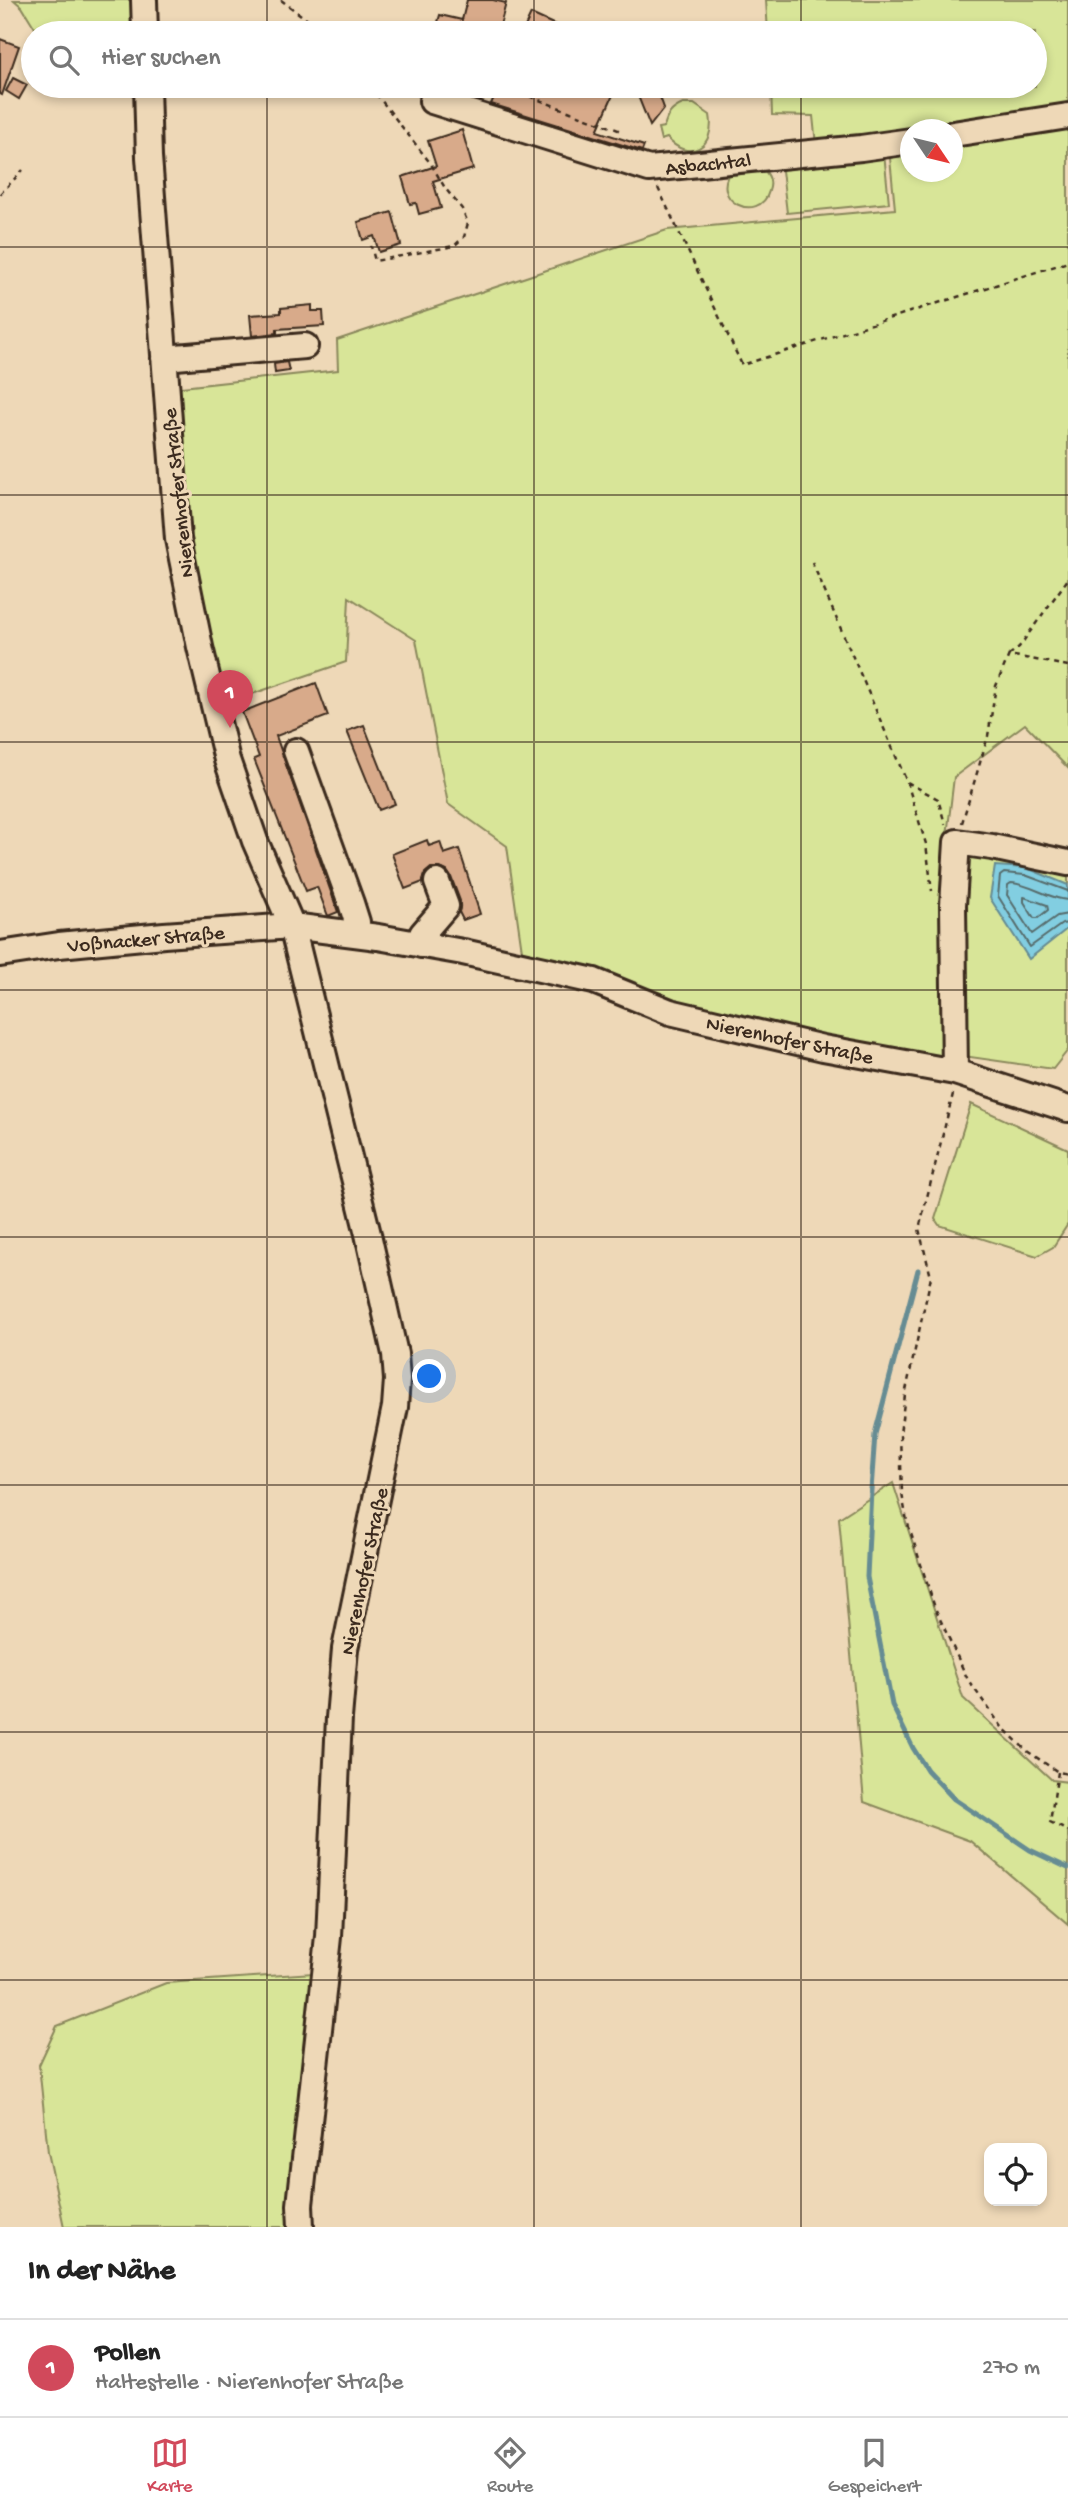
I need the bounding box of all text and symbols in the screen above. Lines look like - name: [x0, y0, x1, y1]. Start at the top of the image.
- search box: [21, 21, 1047, 98]
- icon: search: [45, 41, 83, 79]
- text: Hier suchen: [101, 44, 221, 75]
- north arrow: [900, 119, 963, 182]
- street label: Asbachtal: [664, 150, 753, 183]
- street label: Nierenhofer Straße: [159, 406, 202, 579]
- pin: 1: [207, 670, 253, 728]
- street label: Voßnacker Straße: [66, 922, 227, 961]
- street label: Nierenhofer Straße: [703, 1013, 876, 1073]
- your location: [412, 1359, 446, 1393]
- street label: Nierenhofer Straße: [337, 1485, 397, 1658]
- map controls: [984, 2143, 1047, 2206]
- button: locate: [984, 2143, 1047, 2206]
- text: In der Nähe: [28, 2255, 175, 2290]
- text: Pollen: [95, 2339, 160, 2370]
- text: 1: [46, 2355, 56, 2382]
- text: 270 m: [982, 2355, 1040, 2382]
- text: Haltestelle · Nierenhofer Straße: [95, 2370, 404, 2397]
- tab: Karte: [147, 2434, 193, 2499]
- tab: Route: [487, 2434, 533, 2499]
- tab: Gespeichert: [828, 2434, 921, 2499]

